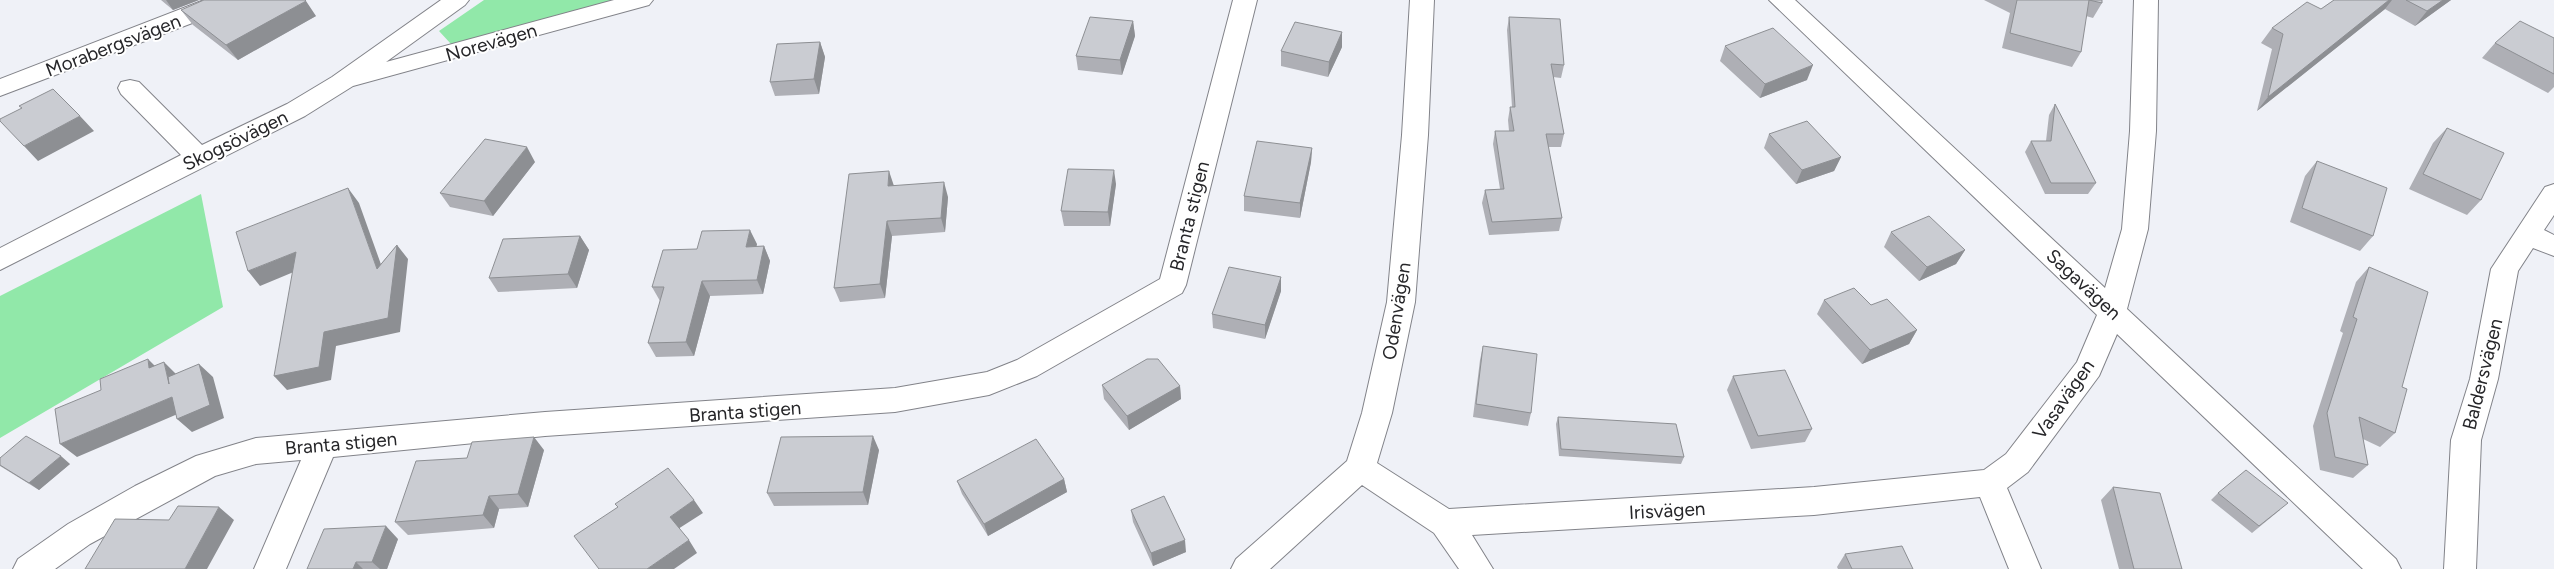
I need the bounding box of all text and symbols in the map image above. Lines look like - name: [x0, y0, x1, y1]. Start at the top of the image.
- street label: Morabergsvägen: [42, 9, 184, 82]
- street label: Norevägen: [443, 18, 539, 66]
- street label: Skogsövägen: [179, 105, 292, 176]
- street label: Branta stigen: [1165, 159, 1214, 273]
- street label: Sagavägen: [2042, 244, 2126, 325]
- street label: Odenvägen: [1377, 261, 1416, 361]
- street label: Baldersvägen: [2458, 316, 2507, 432]
- street label: Vasavägen: [2028, 355, 2099, 444]
- street label: Branta stigen: [688, 396, 802, 427]
- street label: Branta stigen: [284, 427, 398, 460]
- street label: Irisvägen: [1628, 497, 1706, 524]

